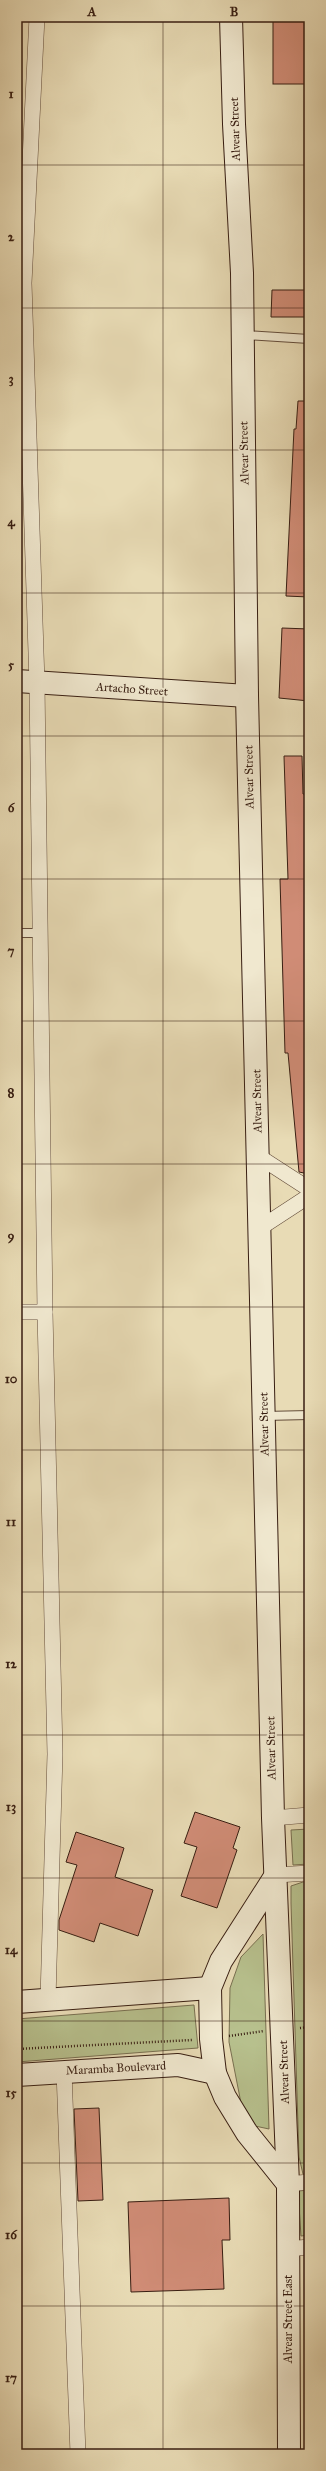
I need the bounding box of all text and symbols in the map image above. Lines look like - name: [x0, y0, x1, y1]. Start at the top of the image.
- text: A: [87, 4, 97, 20]
- text: B: [230, 4, 239, 20]
- text: 1: [8, 86, 14, 102]
- street label: Alvear Street: [227, 96, 243, 162]
- text: 2: [8, 229, 15, 245]
- text: 3: [8, 371, 14, 387]
- street label: Alvear Street: [236, 420, 252, 486]
- text: 4: [7, 514, 15, 530]
- text: 5: [8, 657, 15, 673]
- street label: Artacho Street: [95, 679, 169, 699]
- street label: Alvear Street: [241, 744, 257, 810]
- text: 6: [8, 800, 16, 816]
- text: 7: [8, 943, 15, 959]
- street label: Alvear Street: [249, 1068, 265, 1134]
- text: 8: [8, 1085, 15, 1101]
- text: 9: [8, 1228, 15, 1244]
- text: 10: [5, 1371, 18, 1387]
- street label: Alvear Street: [256, 1391, 272, 1457]
- text: 11: [6, 1514, 16, 1530]
- text: 12: [5, 1656, 17, 1672]
- street label: Alvear Street: [263, 1715, 279, 1781]
- text: 13: [6, 1799, 16, 1815]
- text: 14: [5, 1942, 18, 1958]
- street label: Alvear Street: [276, 2039, 292, 2105]
- street label: Maramba Boulevard: [65, 2058, 167, 2078]
- text: 15: [5, 2085, 17, 2101]
- text: 16: [5, 2227, 18, 2243]
- street label: Alvear Street East: [281, 2274, 295, 2364]
- text: 17: [5, 2370, 17, 2386]

